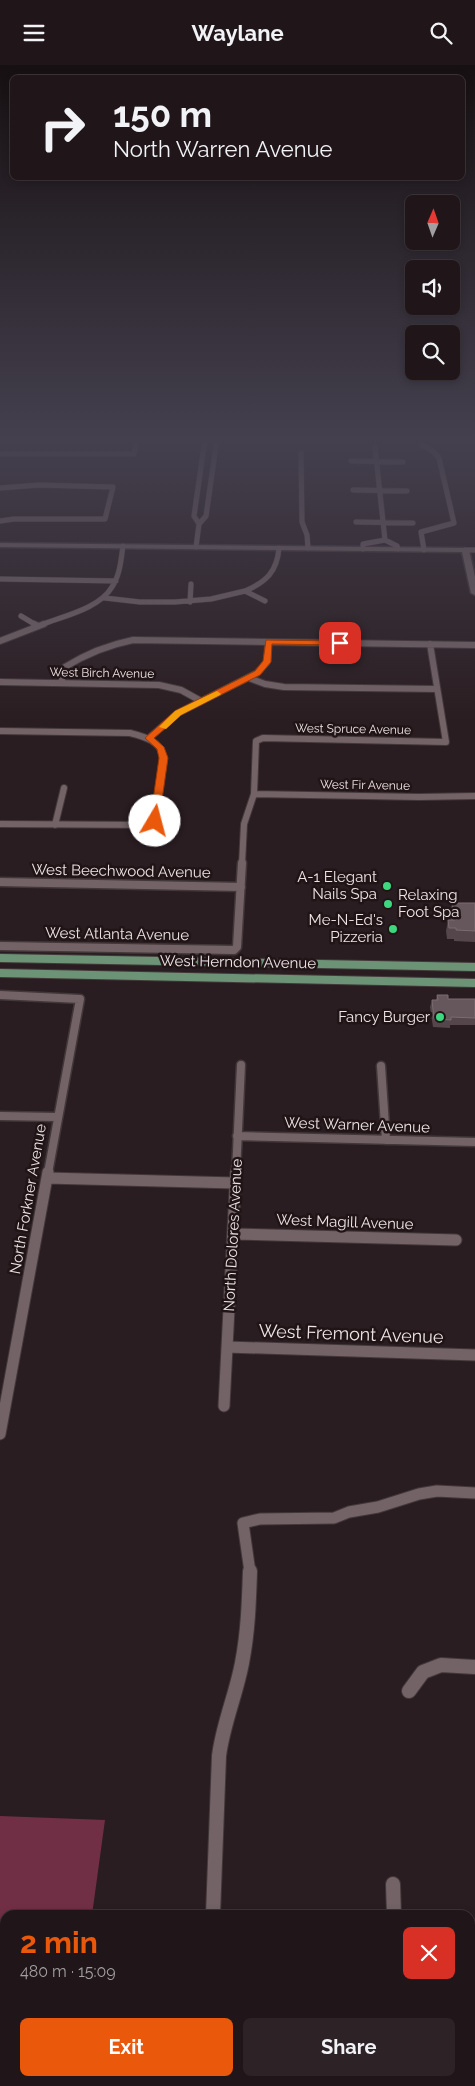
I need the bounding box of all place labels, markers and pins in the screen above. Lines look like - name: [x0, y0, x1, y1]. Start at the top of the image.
- pin: [319, 622, 361, 664]
- place label: A-1 Elegant Nails Spa: [297, 868, 377, 903]
- marker: A-1 Elegant Nails Spa: [381, 880, 393, 892]
- place label: Relaxing Foot Spa: [398, 886, 459, 921]
- marker: Relaxing Foot Spa: [382, 898, 394, 910]
- place label: Me-N-Ed's Pizzeria: [309, 911, 383, 946]
- marker: Me-N-Ed's Pizzeria: [387, 923, 399, 935]
- place label: Fancy Burger: [338, 1008, 431, 1026]
- marker: Fancy Burger: [434, 1011, 446, 1023]

